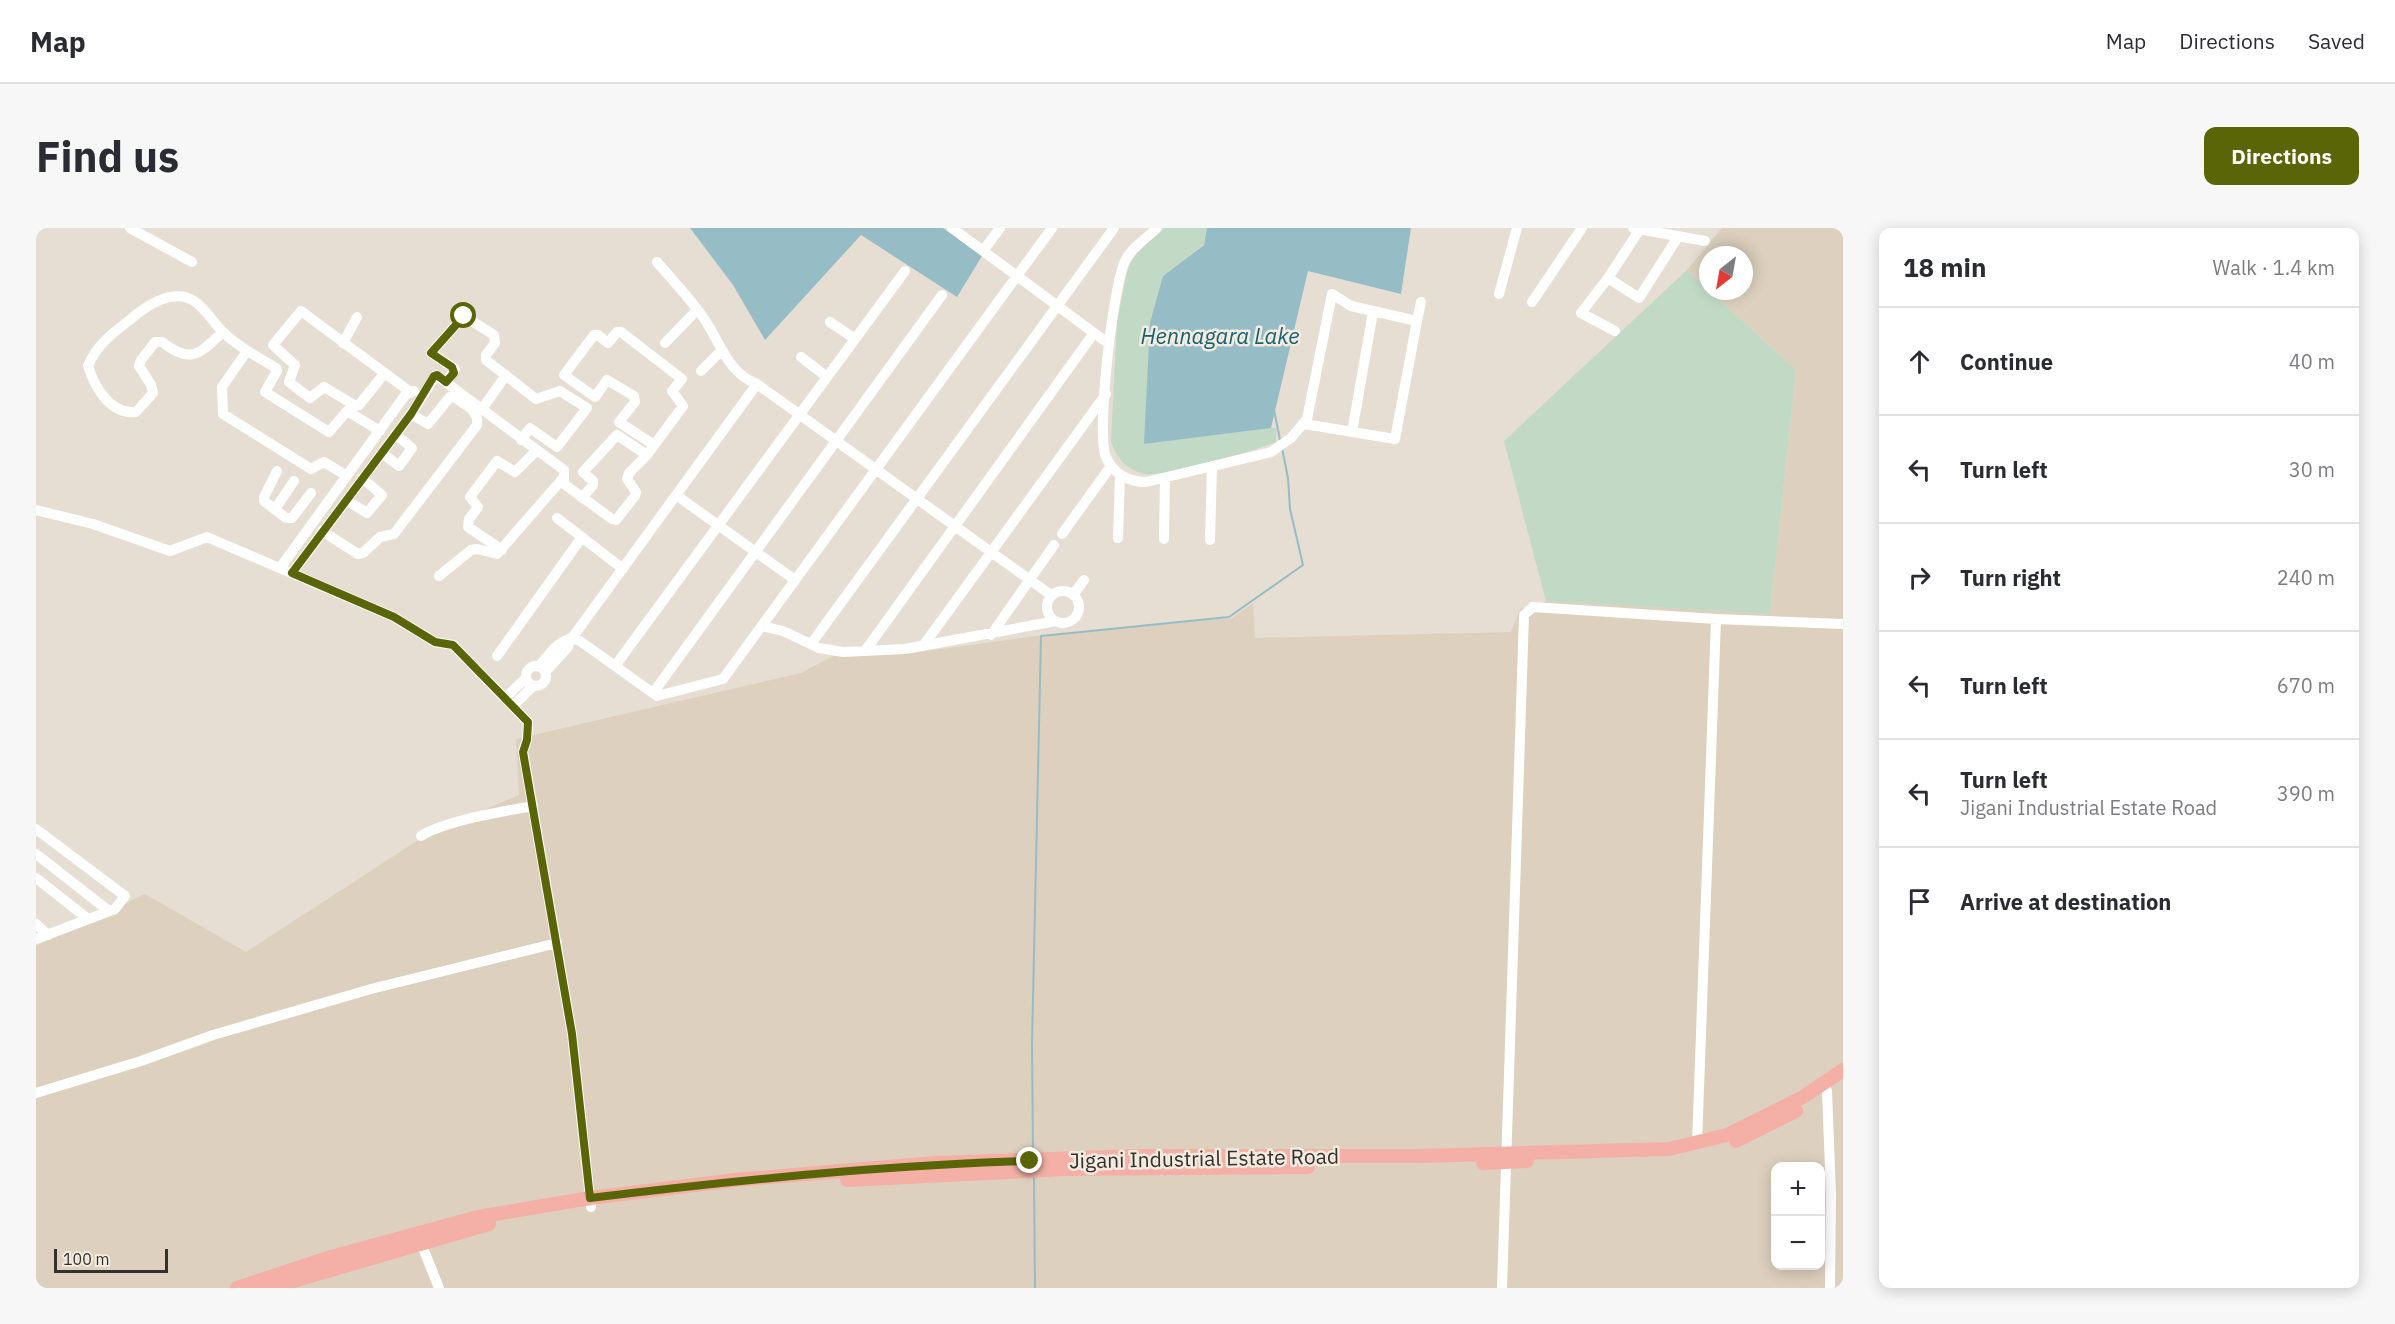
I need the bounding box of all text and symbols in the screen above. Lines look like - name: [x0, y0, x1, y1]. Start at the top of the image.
- text: Map: [30, 23, 86, 60]
- text: Map: [2106, 27, 2146, 55]
- text: Directions: [2179, 27, 2275, 55]
- text: Saved: [2308, 27, 2365, 55]
- button: Directions: [2204, 127, 2359, 185]
- text: Find us: [36, 129, 179, 184]
- north arrow: [1699, 246, 1753, 300]
- text: 18 min: [1903, 250, 1987, 284]
- text: Walk · 1.4 km: [2213, 254, 2335, 281]
- route start: [450, 302, 476, 328]
- water label: Hennagara Lake: [1140, 321, 1300, 350]
- icon: ahead: [1903, 345, 1936, 378]
- text: Continue: [1960, 347, 2053, 376]
- text: 40 m: [2289, 348, 2335, 375]
- icon: left: [1903, 453, 1936, 486]
- text: Turn left: [1960, 455, 2048, 484]
- text: 30 m: [2289, 456, 2335, 483]
- icon: right: [1903, 561, 1936, 594]
- text: Turn right: [1960, 563, 2061, 592]
- text: 240 m: [2277, 564, 2335, 591]
- icon: left: [1903, 669, 1936, 702]
- text: Turn left: [1960, 671, 2048, 700]
- text: 670 m: [2277, 672, 2335, 699]
- text: Turn left: [1960, 765, 2048, 794]
- icon: left: [1903, 777, 1936, 810]
- text: 390 m: [2277, 780, 2335, 807]
- text: Jigani Industrial Estate Road: [1960, 794, 2217, 821]
- icon: arrive: [1903, 885, 1936, 918]
- text: Arrive at destination: [1960, 887, 2171, 916]
- street label: Jigani Industrial Estate Road: [1069, 1142, 1339, 1174]
- route end: [1016, 1147, 1042, 1173]
- map controls: [1771, 1162, 1825, 1270]
- button: +: [1771, 1162, 1825, 1216]
- button: −: [1771, 1216, 1825, 1270]
- scale bar: [54, 1246, 168, 1274]
- text: 100 m: [63, 1249, 110, 1269]

